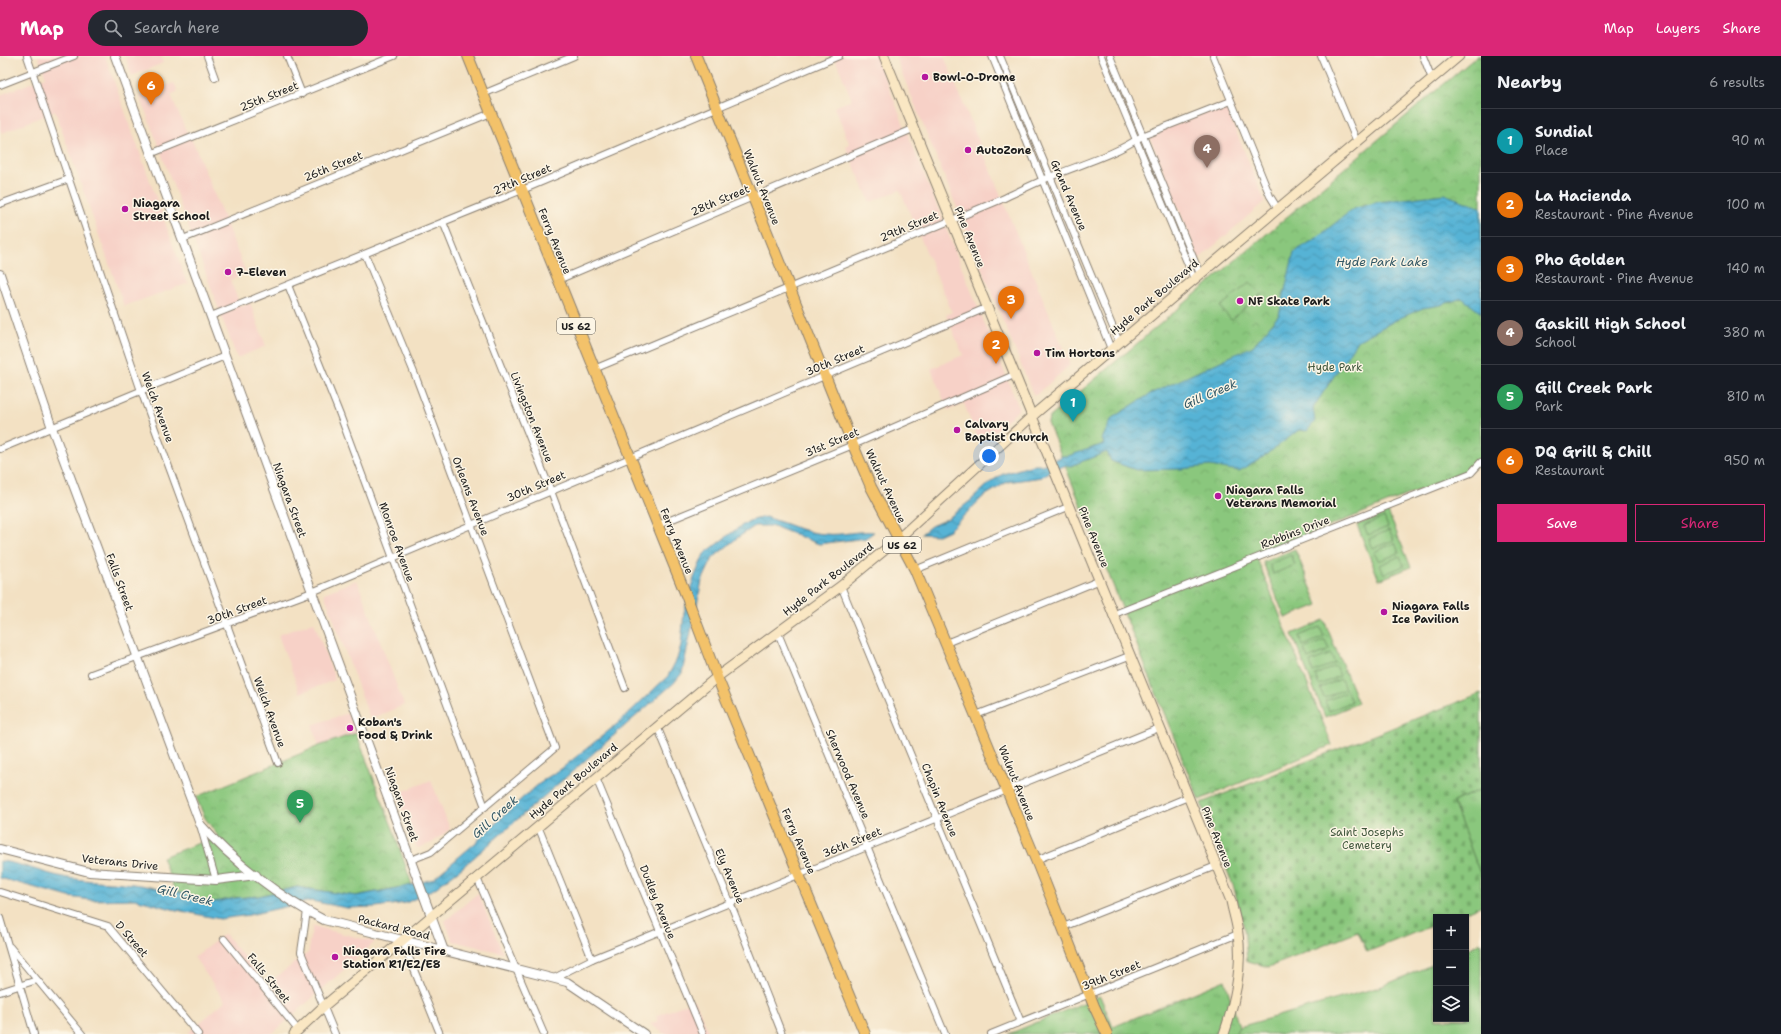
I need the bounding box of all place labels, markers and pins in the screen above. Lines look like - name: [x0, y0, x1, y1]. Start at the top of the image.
- place label: Bowl-O-Drome: [933, 70, 1016, 85]
- pin: 6: [138, 72, 164, 105]
- marker: Bowl-O-Drome: [920, 72, 930, 82]
- pin: 4: [1194, 135, 1220, 168]
- place label: AutoZone: [976, 143, 1032, 158]
- marker: AutoZone: [963, 145, 973, 155]
- place label: Niagara Street School: [133, 196, 210, 224]
- marker: Niagara Street School: [120, 204, 130, 214]
- place label: 7-Eleven: [236, 265, 287, 280]
- marker: 7-Eleven: [223, 267, 233, 277]
- pin: 3: [998, 286, 1024, 319]
- place label: NF Skate Park: [1248, 294, 1330, 309]
- marker: NF Skate Park: [1235, 296, 1245, 306]
- pin: 2: [983, 331, 1009, 364]
- place label: Tim Hortons: [1045, 346, 1115, 361]
- marker: Tim Hortons: [1032, 348, 1042, 358]
- pin: 1: [1060, 389, 1086, 422]
- place label: Calvary Baptist Church: [965, 417, 1049, 445]
- marker: Calvary Baptist Church: [952, 425, 962, 435]
- place label: Niagara Falls Veterans Memorial: [1226, 483, 1336, 511]
- marker: Niagara Falls Veterans Memorial: [1213, 491, 1223, 501]
- place label: Niagara Falls Ice Pavilion: [1392, 599, 1470, 627]
- marker: Niagara Falls Ice Pavilion: [1379, 607, 1389, 617]
- place label: Koban's Food & Drink: [358, 715, 433, 743]
- marker: Koban's Food & Drink: [345, 723, 355, 733]
- pin: 5: [287, 790, 313, 823]
- place label: Niagara Falls Fire Station R1/E2/E8: [343, 944, 446, 972]
- marker: Niagara Falls Fire Station R1/E2/E8: [330, 952, 340, 962]

